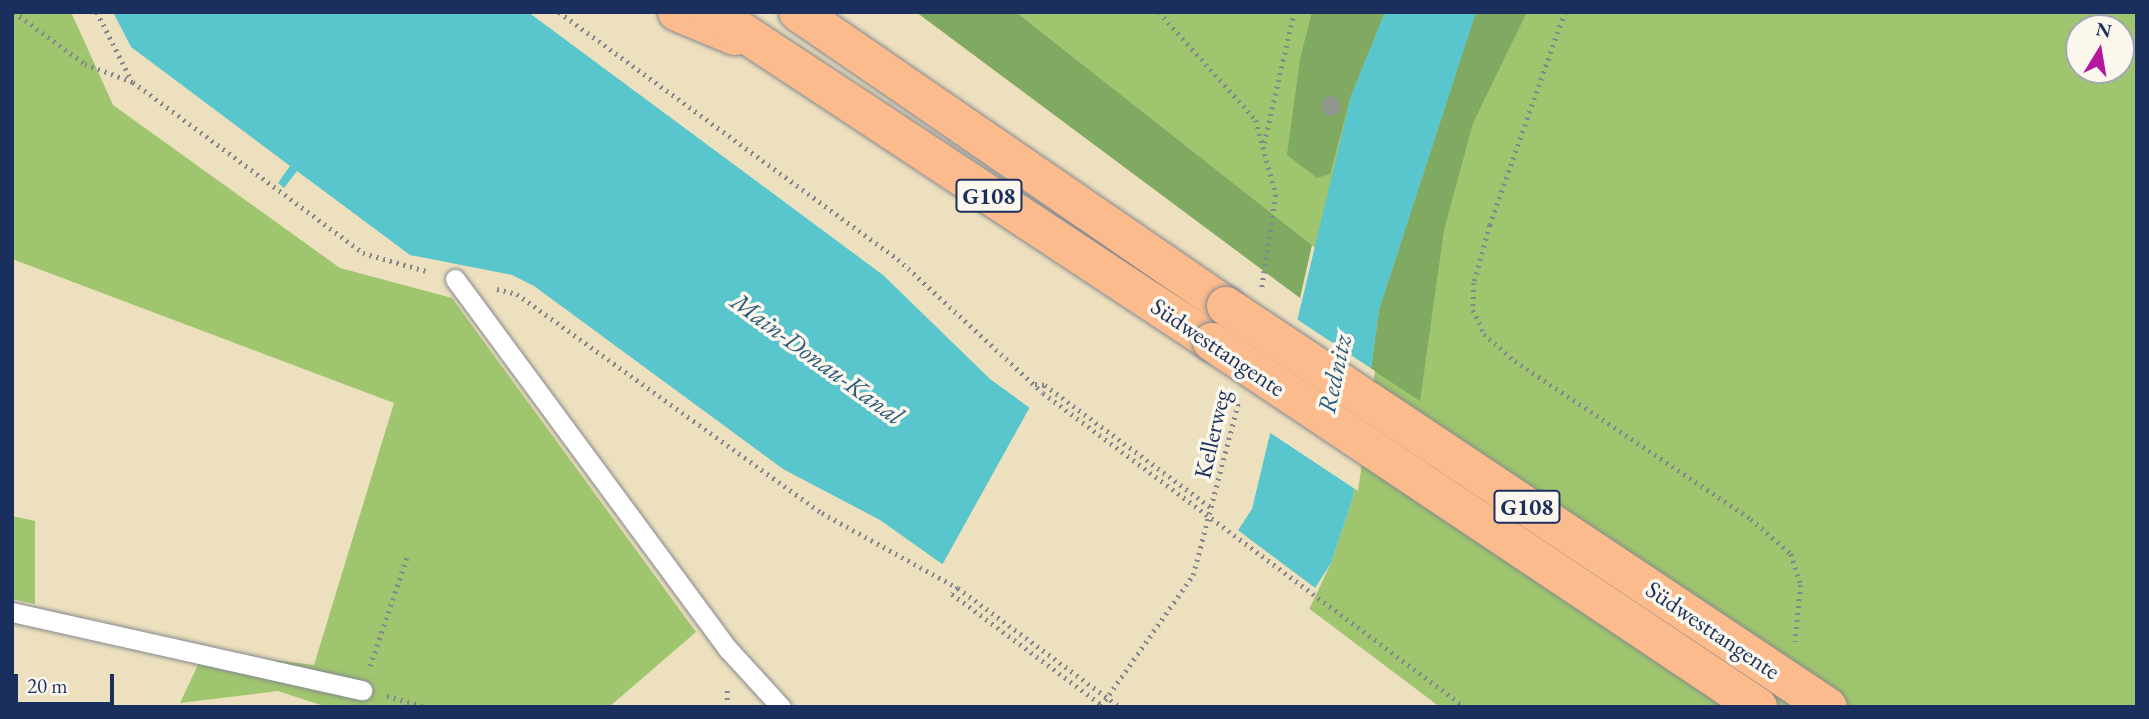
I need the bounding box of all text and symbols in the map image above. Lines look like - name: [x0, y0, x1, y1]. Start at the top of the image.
- north arrow: [2065, 14, 2135, 84]
- text: N: [2094, 16, 2114, 44]
- road number: G108: [954, 176, 1024, 216]
- water label: Main-Donau-Kanal: [725, 286, 909, 432]
- street label: Südwesttangente: [1145, 292, 1291, 402]
- water label: Rednitz: [1311, 332, 1359, 416]
- street label: Kellerweg: [1188, 387, 1236, 481]
- road number: G108: [1492, 488, 1562, 526]
- street label: Südwesttangente: [1640, 575, 1786, 685]
- scale bar: [18, 660, 117, 704]
- text: 20 m: [27, 672, 68, 699]

